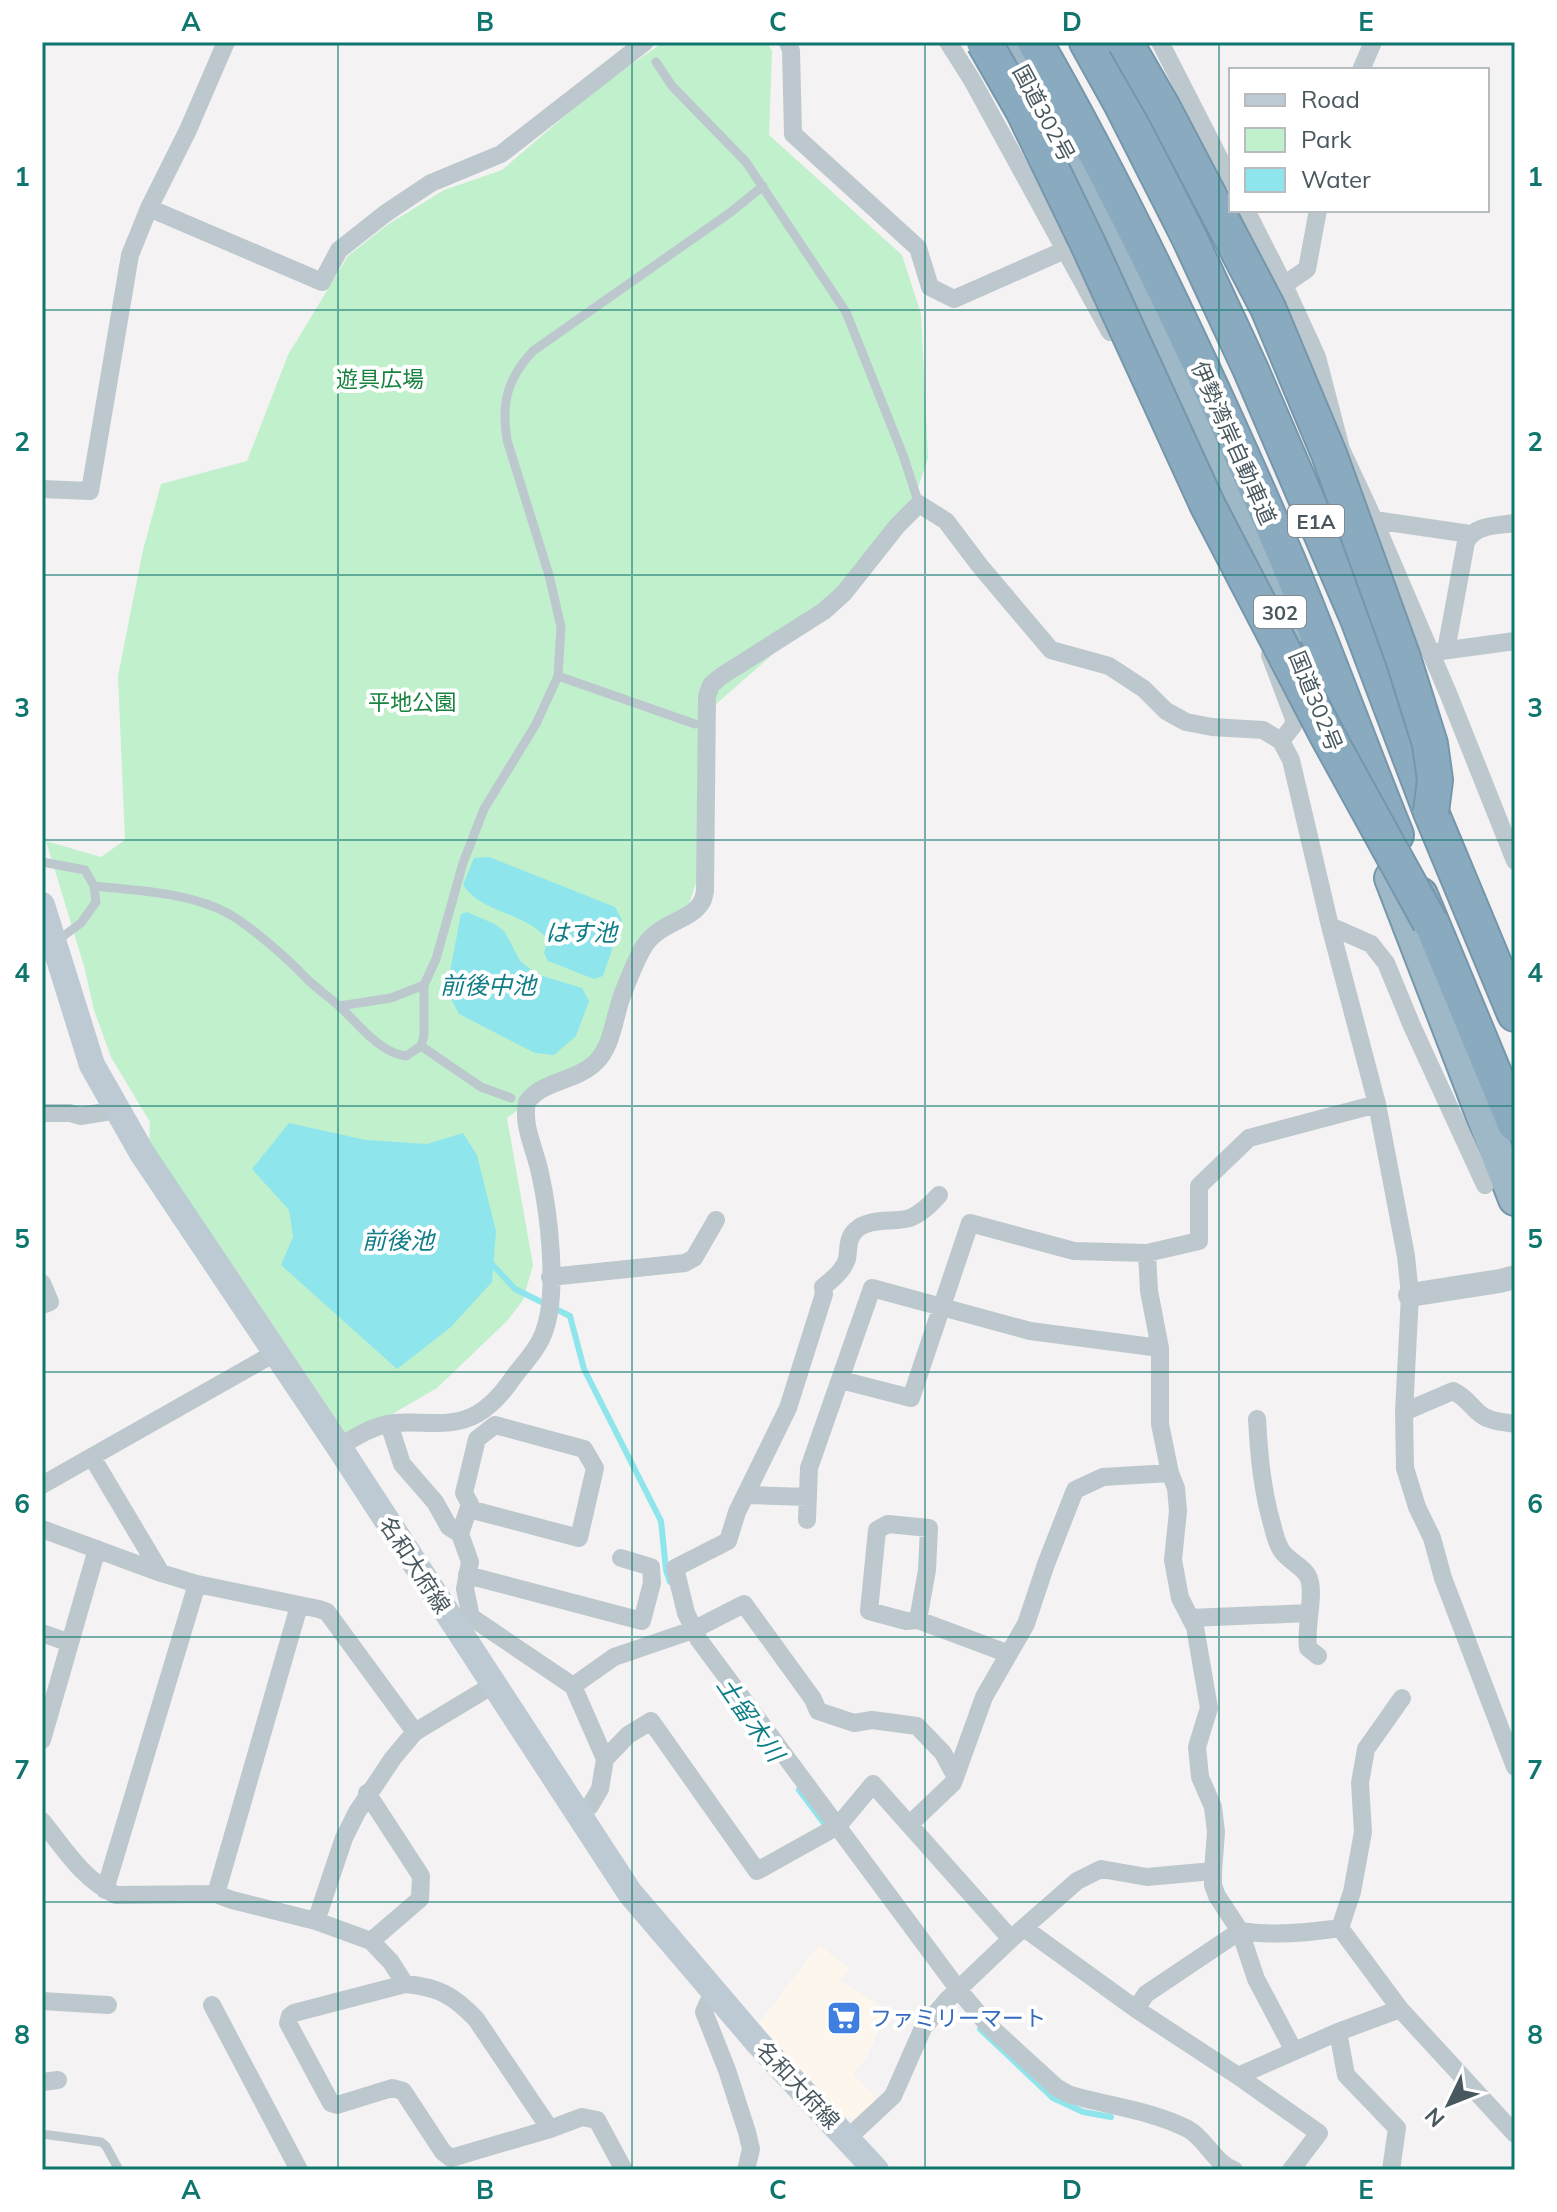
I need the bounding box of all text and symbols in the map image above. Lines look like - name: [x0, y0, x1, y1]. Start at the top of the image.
- text: A: [181, 5, 201, 38]
- text: B: [476, 5, 494, 38]
- text: C: [769, 5, 787, 38]
- text: D: [1062, 5, 1082, 38]
- text: E: [1358, 5, 1374, 38]
- street label: 国道302号: [1007, 60, 1081, 166]
- legend: [1229, 68, 1489, 212]
- text: Road: [1301, 84, 1360, 114]
- text: Park: [1301, 124, 1352, 154]
- text: 1: [14, 160, 30, 193]
- text: 1: [1527, 160, 1543, 193]
- text: Water: [1301, 164, 1371, 194]
- street label: 伊勢湾岸自動車道: [1185, 357, 1283, 529]
- park label: 遊具広場: [336, 365, 424, 393]
- text: 2: [14, 425, 30, 458]
- text: 2: [1527, 425, 1543, 458]
- road number: E1A: [1288, 505, 1344, 537]
- road number: 302: [1254, 596, 1306, 628]
- street label: 国道302号: [1283, 647, 1349, 755]
- park label: 平地公園: [368, 688, 456, 716]
- text: 3: [14, 691, 30, 724]
- text: 3: [1527, 691, 1543, 724]
- water label: はす池: [545, 917, 619, 947]
- text: 4: [14, 956, 30, 989]
- text: 4: [1527, 956, 1543, 989]
- water label: 前後中池: [440, 970, 538, 1000]
- text: 5: [14, 1222, 30, 1255]
- text: 5: [1527, 1222, 1543, 1255]
- water label: 前後池: [362, 1225, 436, 1255]
- text: 6: [14, 1487, 30, 1520]
- text: 6: [1527, 1487, 1543, 1520]
- street label: 名和大府線: [373, 1511, 457, 1619]
- water label: 土留木川: [711, 1671, 793, 1769]
- text: 7: [14, 1753, 30, 1786]
- text: 7: [1527, 1753, 1543, 1786]
- supermarket icon: ファミリーマート: [825, 1999, 863, 2037]
- place label: ファミリーマート: [870, 2004, 1046, 2032]
- text: 8: [14, 2018, 30, 2051]
- text: 8: [1527, 2018, 1543, 2051]
- street label: 名和大府線: [750, 2035, 846, 2135]
- north arrow: [1409, 2064, 1489, 2144]
- text: N: [1418, 2102, 1450, 2133]
- text: A: [181, 2173, 201, 2206]
- text: B: [476, 2173, 494, 2206]
- text: C: [769, 2173, 787, 2206]
- text: D: [1062, 2173, 1082, 2206]
- text: E: [1358, 2173, 1374, 2206]

